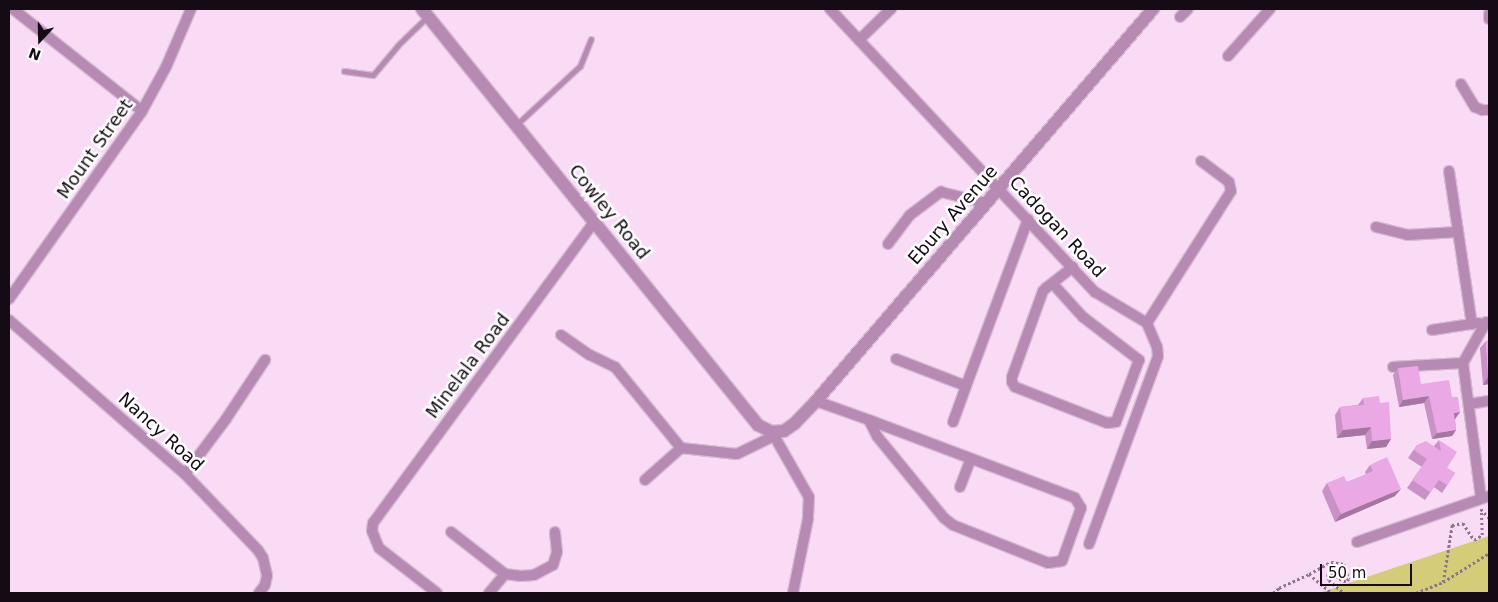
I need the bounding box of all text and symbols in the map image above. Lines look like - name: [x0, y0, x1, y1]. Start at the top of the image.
- north arrow: [15, 15, 65, 65]
- text: N: [26, 44, 43, 64]
- street label: Mount Street: [53, 95, 137, 203]
- street label: Cowley Road: [564, 160, 654, 264]
- street label: Ebury Avenue: [904, 161, 1002, 269]
- street label: Cadogan Road: [1005, 172, 1109, 282]
- street label: Minelala Road: [421, 309, 515, 423]
- street label: Nancy Road: [114, 388, 208, 476]
- scale bar: [1323, 554, 1416, 586]
- text: 50 m: [1328, 564, 1366, 582]

